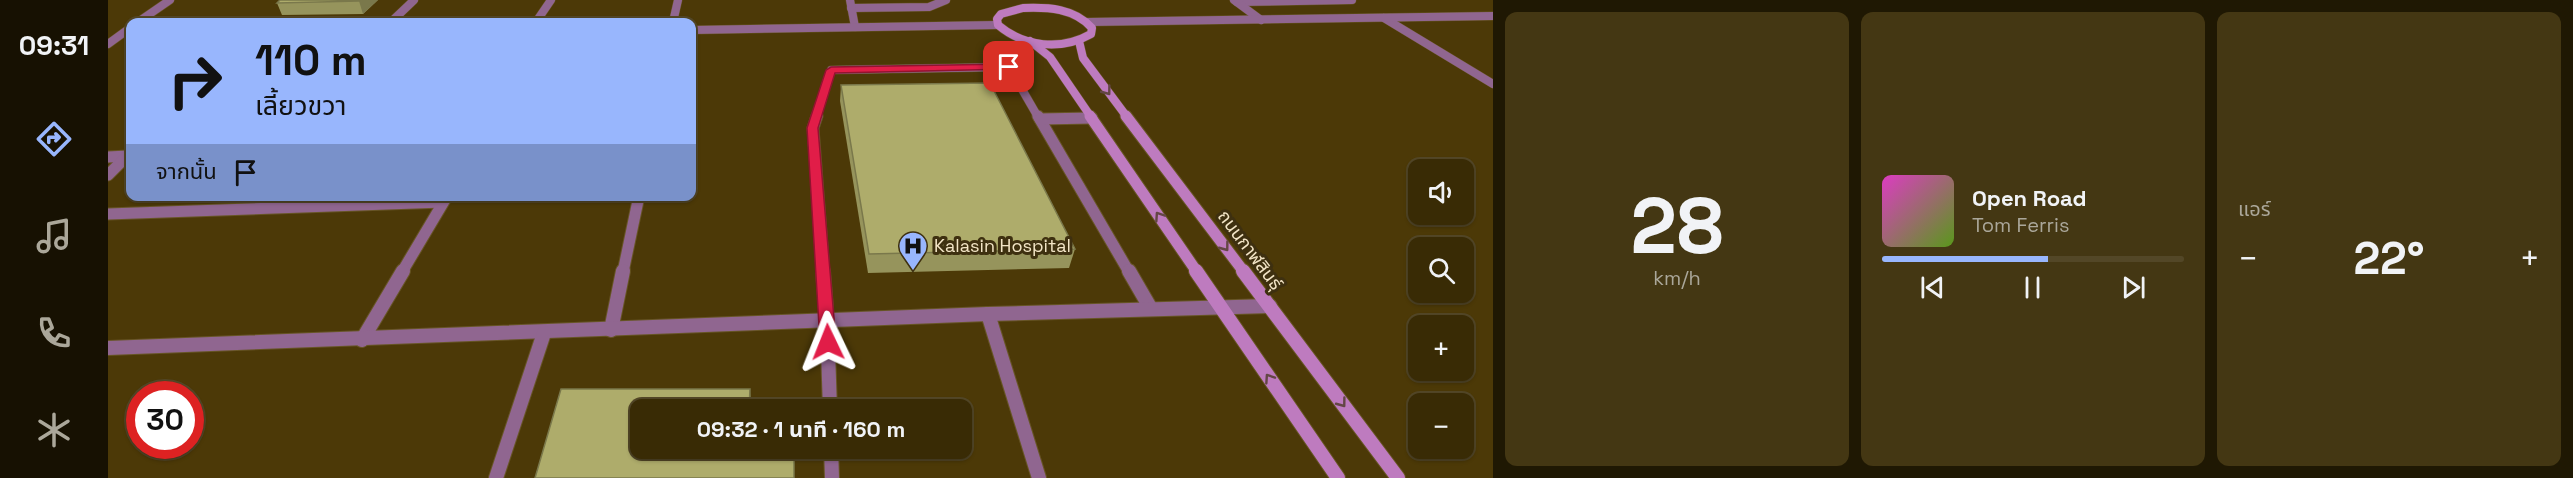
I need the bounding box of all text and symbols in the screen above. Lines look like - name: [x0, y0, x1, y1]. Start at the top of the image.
- text: 09:31: [19, 28, 89, 63]
- text: 110 m: [255, 34, 367, 87]
- pin: [983, 41, 1034, 92]
- icon: right: [156, 42, 234, 120]
- icon: arrive: [992, 50, 1025, 83]
- one-way arrow: [1100, 84, 1111, 95]
- text: เลี้ยวขวา: [255, 88, 346, 123]
- icon: directions: [33, 118, 75, 160]
- icon: arrive: [229, 156, 262, 189]
- text: จากนั้น: [156, 157, 217, 185]
- map controls: [1408, 159, 1474, 459]
- button: sound: [1408, 159, 1474, 225]
- text: 28: [1630, 176, 1724, 276]
- text: Open Road: [1972, 184, 2087, 212]
- text: แอร์: [2238, 196, 2270, 222]
- street label: ถนนกาฬสินธุ์: [1213, 205, 1288, 294]
- one-way arrow: [1156, 212, 1167, 223]
- text: Tom Ferris: [1972, 212, 2070, 238]
- icon: music: [33, 215, 75, 257]
- hospital icon: Kalasin Hospital: [897, 230, 929, 272]
- text: 22°: [2353, 230, 2425, 287]
- place label: Kalasin Hospital: [934, 234, 1071, 257]
- button: search: [1408, 237, 1474, 303]
- text: −: [2238, 238, 2258, 280]
- text: +: [2520, 238, 2540, 280]
- one-way arrow: [1217, 240, 1228, 251]
- text: km/h: [1653, 265, 1701, 291]
- icon: previous: [1916, 271, 1949, 304]
- icon: pause: [2016, 271, 2049, 304]
- icon: next: [2117, 271, 2150, 304]
- position arrow: [796, 310, 860, 374]
- icon: phone: [33, 312, 75, 354]
- button: +: [1408, 315, 1474, 381]
- one-way arrow: [1265, 373, 1276, 384]
- speed limit sign: 30: [126, 381, 204, 459]
- button: −: [1408, 393, 1474, 459]
- one-way arrow: [1334, 396, 1345, 407]
- icon: climate: [33, 409, 75, 451]
- text: 09:32 · 1 นาที · 160 m: [697, 415, 905, 443]

